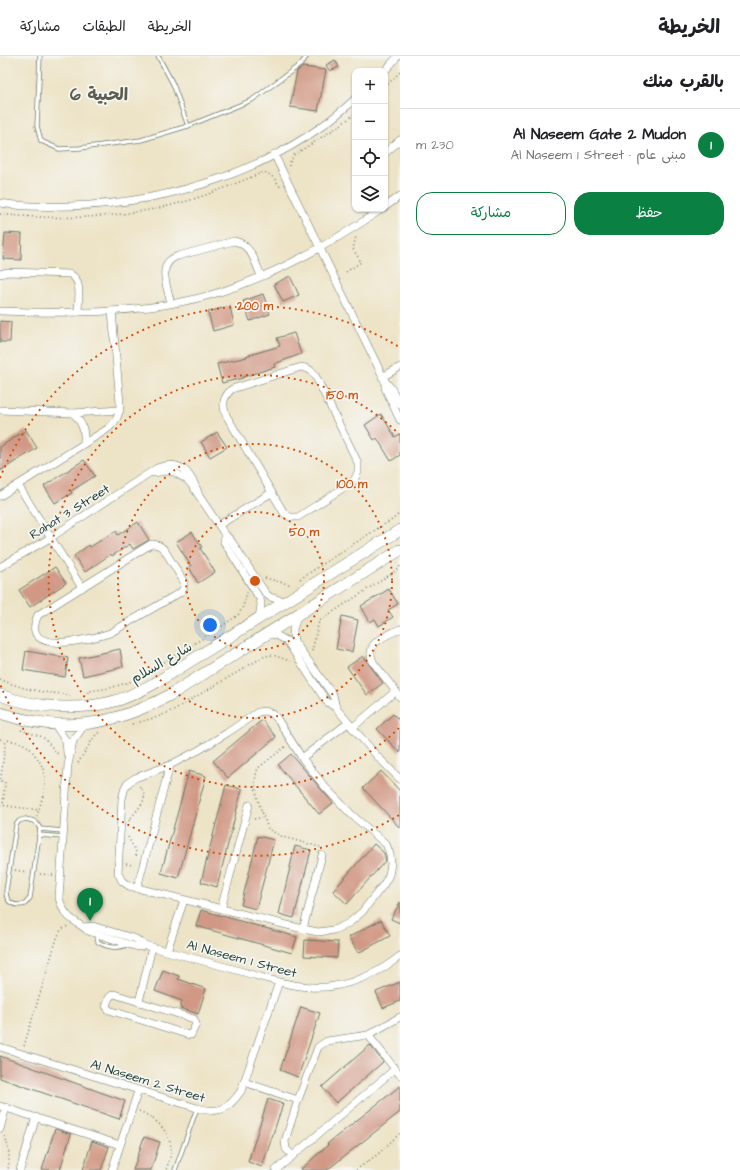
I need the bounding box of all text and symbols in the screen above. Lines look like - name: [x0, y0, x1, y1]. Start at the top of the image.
- text: الخريطة: [658, 14, 720, 41]
- text: مشاركة: [20, 17, 60, 37]
- text: الطبقات: [82, 17, 126, 37]
- text: الخريطة: [148, 17, 191, 37]
- map controls: [352, 68, 388, 212]
- button: +: [352, 68, 388, 104]
- text: بالقرب منك: [643, 70, 724, 94]
- district label: الحبية 6: [70, 83, 128, 107]
- button: −: [352, 104, 388, 140]
- text: Al Naseem Gate 2 Mudon: [513, 124, 686, 145]
- text: 230 m: [416, 136, 454, 154]
- text: 1: [710, 136, 712, 154]
- button: locate: [352, 140, 388, 176]
- text: مبنى عام · Al Naseem 1 Street: [511, 146, 686, 164]
- button: layers: [352, 176, 388, 212]
- button: مشاركة: [416, 192, 566, 235]
- button: حفظ: [574, 192, 724, 235]
- text: 200 m: [236, 298, 274, 315]
- text: 150 m: [326, 387, 359, 404]
- text: 100 m: [337, 476, 368, 493]
- street label: Rahat 3 Street: [26, 480, 114, 544]
- text: 50 m: [289, 524, 320, 541]
- centre of rings: [248, 574, 262, 588]
- your location: [200, 615, 220, 635]
- street label: شارع السلام: [127, 638, 196, 689]
- pin: 1: [77, 888, 103, 921]
- street label: Al Naseem 1 Street: [185, 936, 299, 983]
- street label: Al Naseem 2 Street: [88, 1055, 208, 1107]

